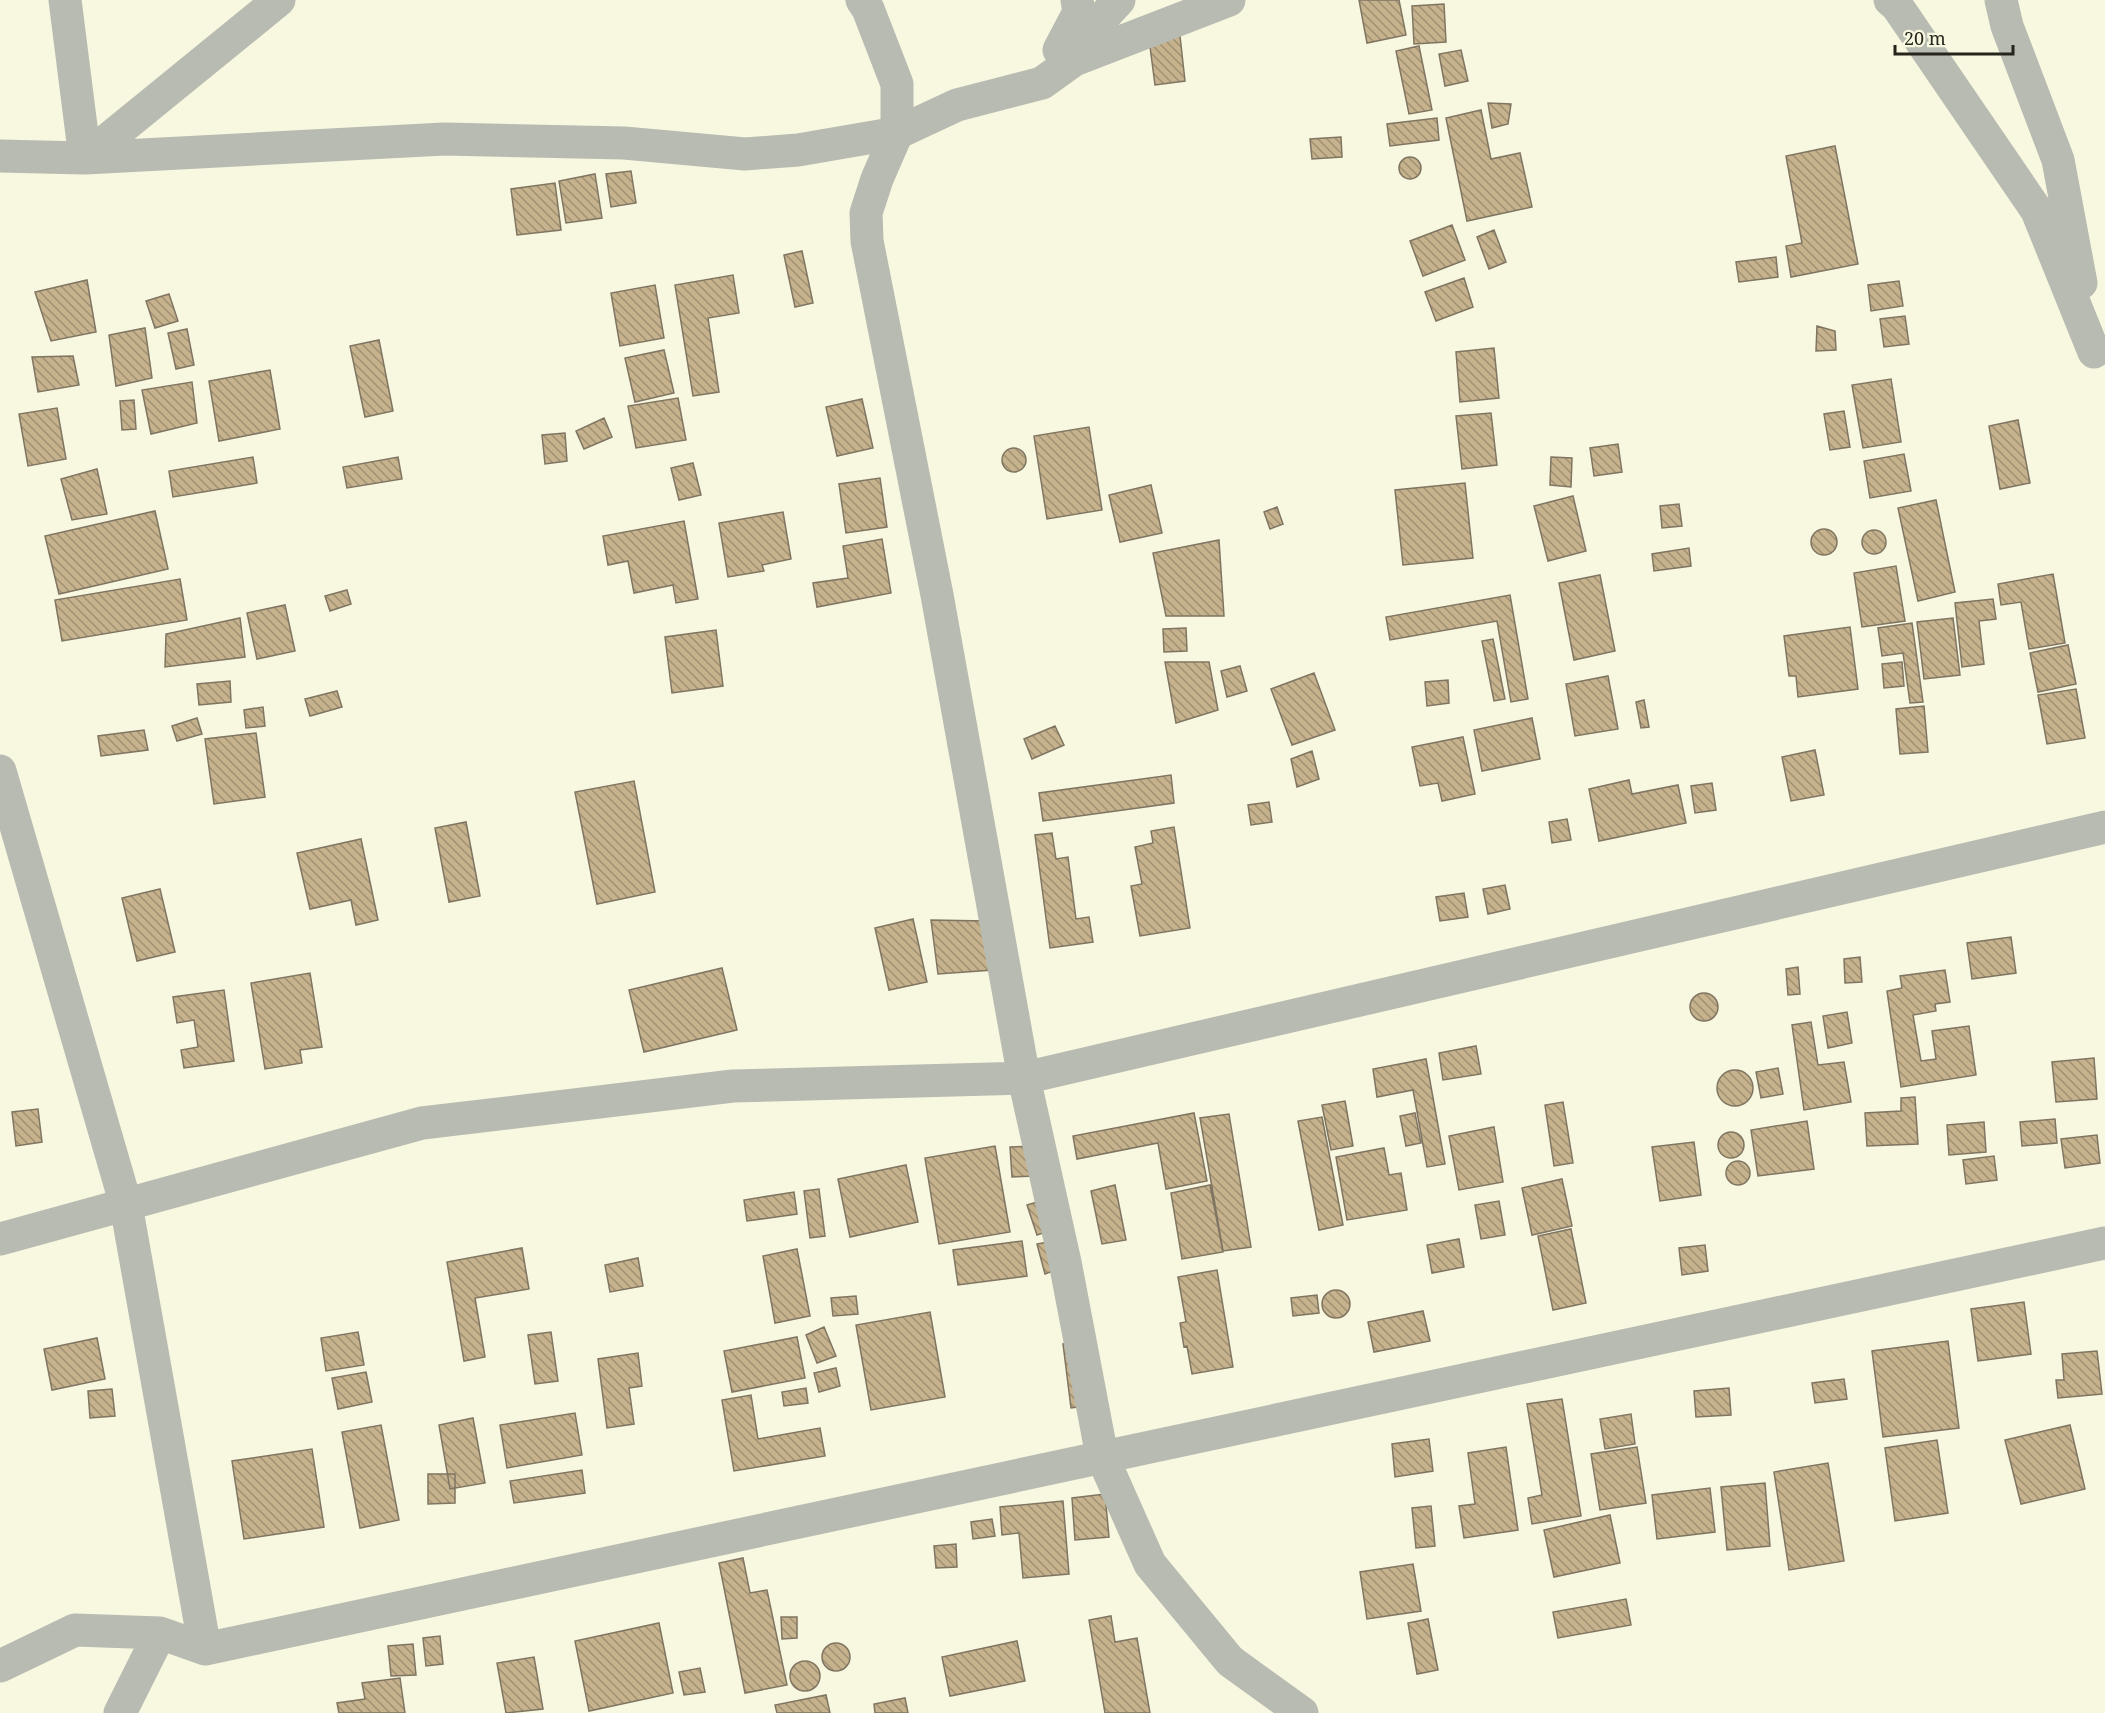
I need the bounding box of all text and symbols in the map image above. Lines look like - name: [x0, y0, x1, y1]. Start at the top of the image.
- scale bar: [1895, 18, 2014, 56]
- text: 20 m: [1904, 26, 1946, 50]

